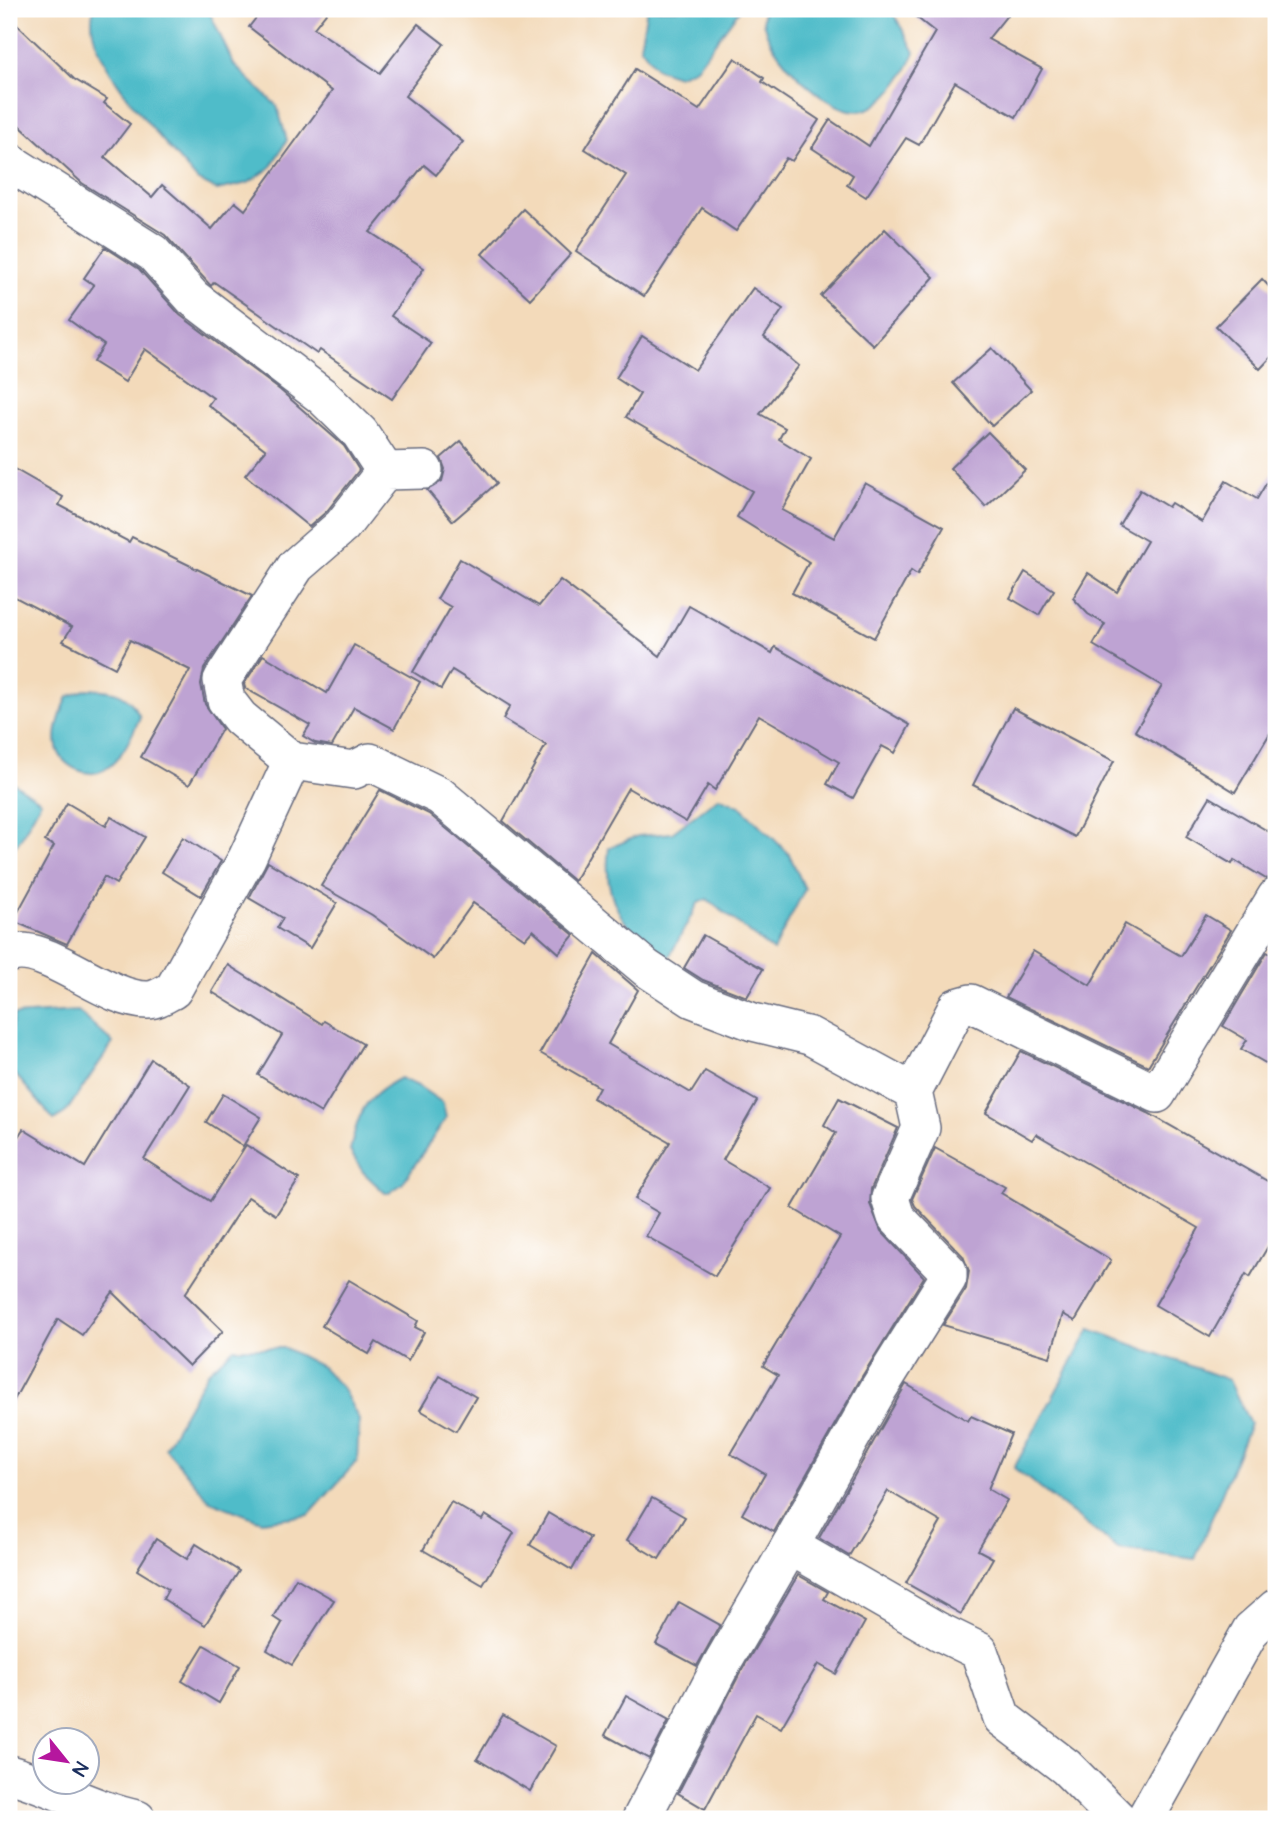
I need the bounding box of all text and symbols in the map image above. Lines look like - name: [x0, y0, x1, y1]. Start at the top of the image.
- north arrow: [32, 1727, 102, 1797]
- text: N: [65, 1757, 94, 1781]

